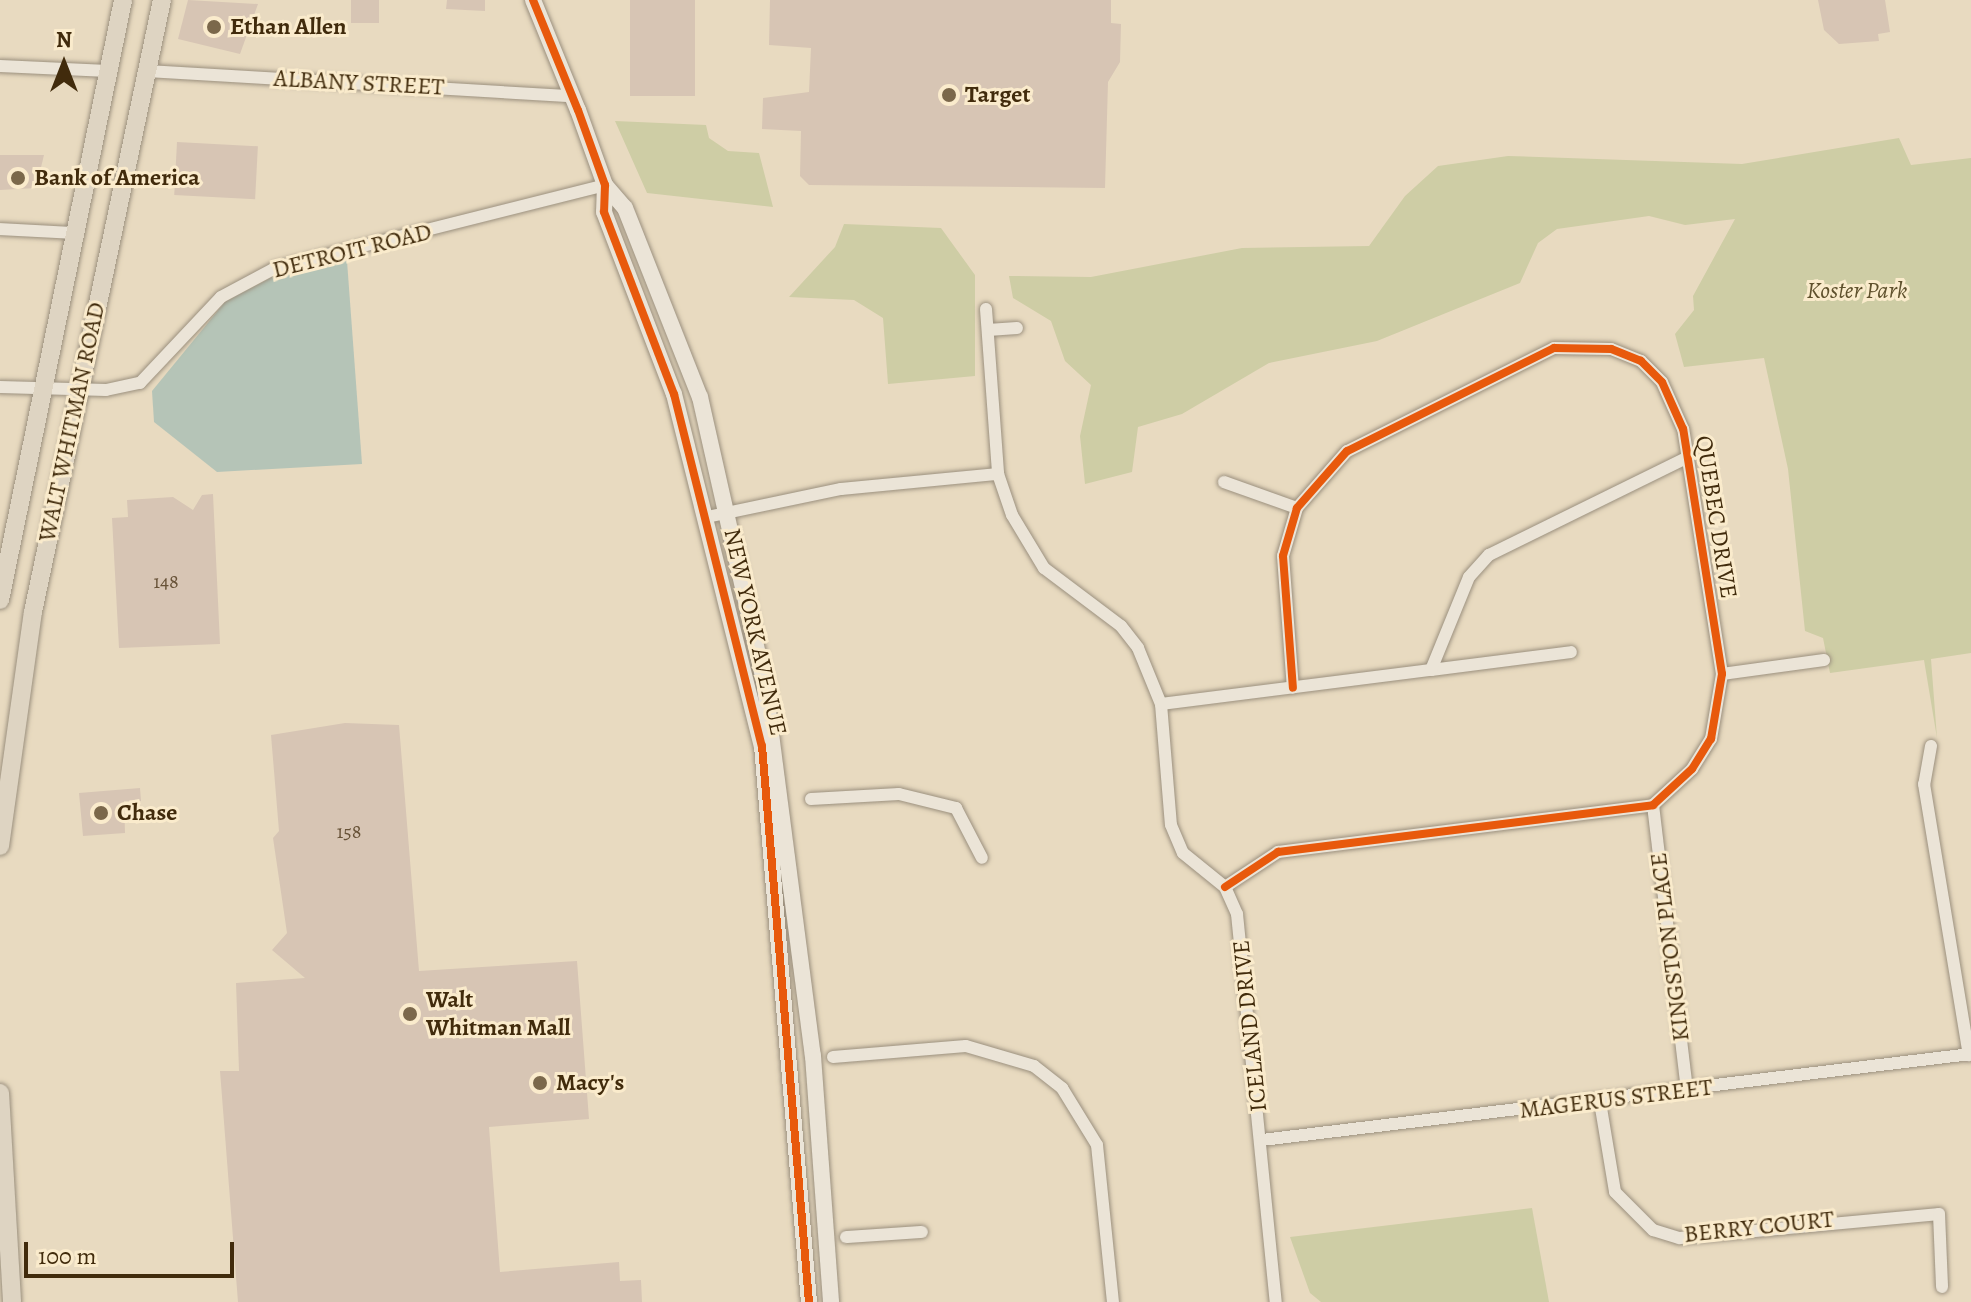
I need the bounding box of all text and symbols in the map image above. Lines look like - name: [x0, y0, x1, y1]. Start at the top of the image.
- place label: Ethan Allen: [230, 13, 347, 41]
- marker: Ethan Allen: [205, 18, 223, 36]
- north arrow: [24, 24, 104, 104]
- text: N: [56, 25, 72, 55]
- street label: ALBANY STREET: [273, 64, 445, 102]
- place label: Target: [965, 81, 1030, 109]
- marker: Target: [940, 86, 958, 104]
- place label: Bank of America: [34, 164, 200, 192]
- marker: Bank of America: [9, 169, 27, 187]
- street label: DETROIT ROAD: [269, 217, 435, 285]
- park label: Koster Park: [1807, 277, 1907, 305]
- street label: WALT WHITMAN ROAD: [33, 300, 111, 544]
- street label: QUEBEC DRIVE: [1689, 434, 1743, 600]
- street label: NEW YORK AVENUE: [717, 526, 793, 738]
- house number: 148: [153, 569, 179, 593]
- place label: Chase: [117, 799, 177, 827]
- marker: Chase: [92, 804, 110, 822]
- house number: 158: [336, 819, 362, 843]
- street label: KINGSTON PLACE: [1644, 851, 1696, 1043]
- street label: ICELAND DRIVE: [1227, 939, 1273, 1113]
- place label: Walt Whitman Mall: [426, 986, 571, 1042]
- marker: Walt Whitman Mall: [401, 1005, 419, 1023]
- place label: Macy's: [556, 1069, 624, 1097]
- street label: MAGERUS STREET: [1518, 1073, 1714, 1125]
- marker: Macy's: [531, 1074, 549, 1092]
- street label: BERRY COURT: [1682, 1205, 1836, 1249]
- scale bar: [28, 1226, 238, 1276]
- text: 100 m: [38, 1240, 97, 1272]

